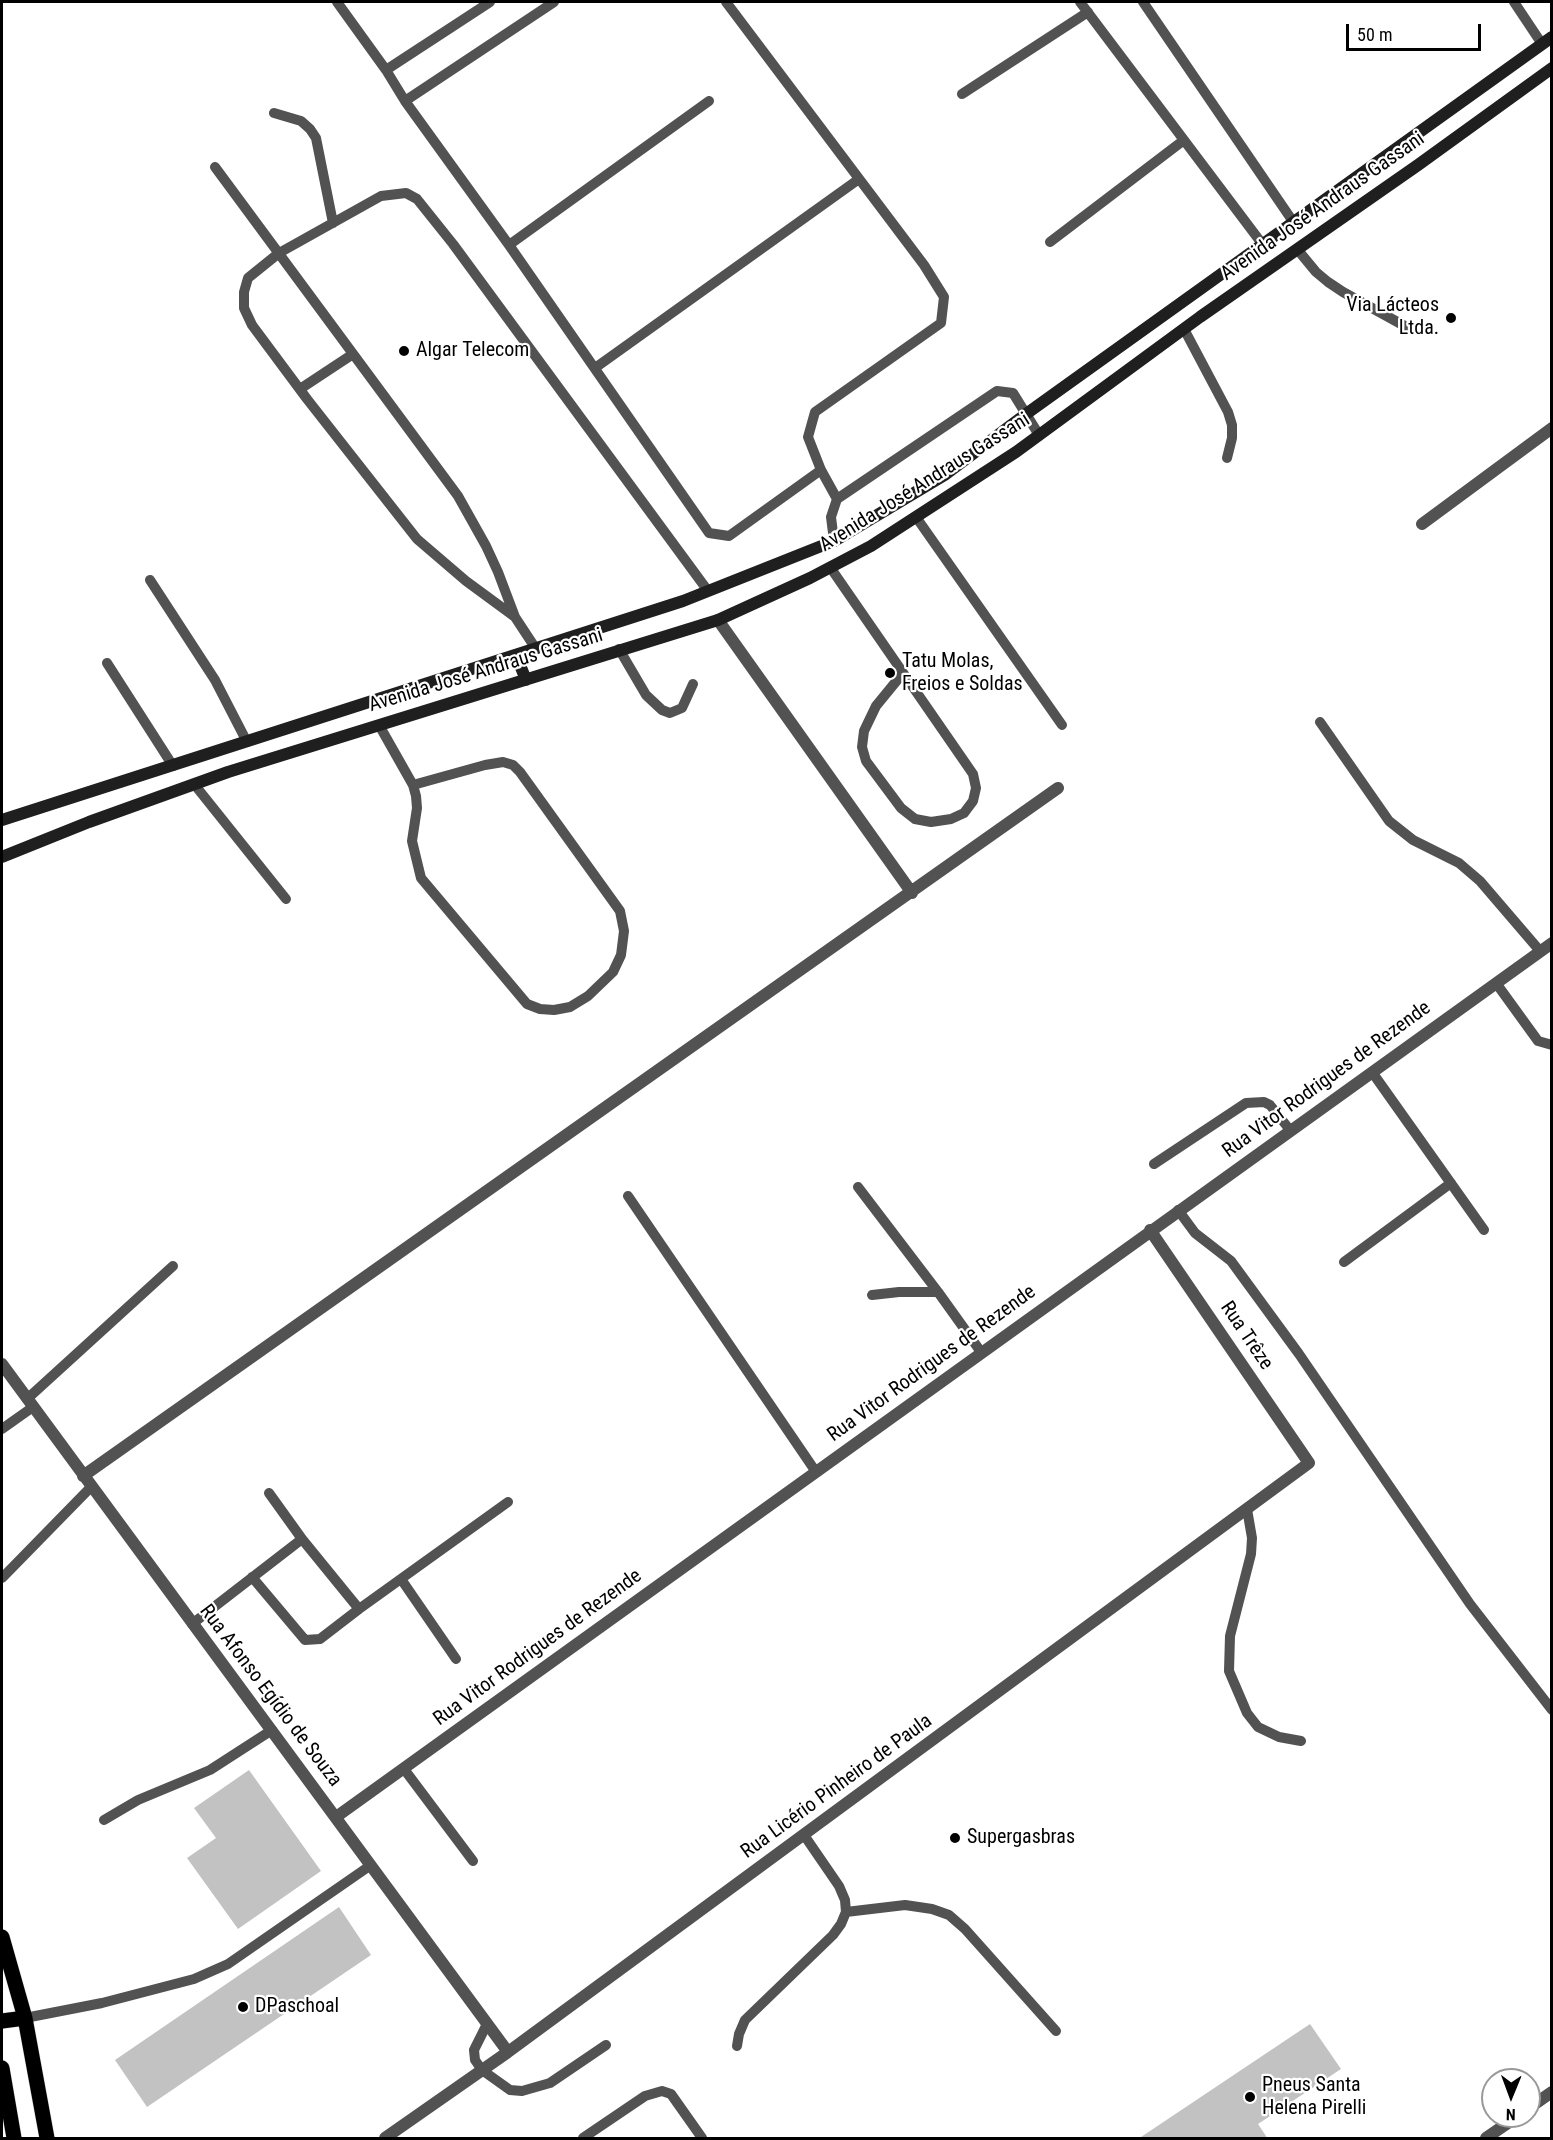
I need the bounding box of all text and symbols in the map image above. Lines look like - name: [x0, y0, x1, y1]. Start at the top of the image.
- scale bar: [1349, 12, 1484, 50]
- text: 50 m: [1357, 24, 1392, 45]
- street label: Avenida José Andraus Gassani: [1216, 127, 1430, 287]
- place label: Via Lácteos Ltda.: [1346, 294, 1439, 341]
- marker: Via Lácteos Ltda.: [1444, 311, 1458, 325]
- place label: Algar Telecom: [416, 339, 529, 363]
- marker: Algar Telecom: [397, 344, 411, 358]
- street label: Avenida José Andraus Gassani: [815, 408, 1035, 558]
- street label: Avenida José Andraus Gassani: [366, 624, 606, 718]
- place label: Tatu Molas, Freios e Soldas: [902, 650, 1023, 697]
- marker: Tatu Molas, Freios e Soldas: [883, 666, 897, 680]
- street label: Rua Vitor Rodrigues de Rezende: [1218, 996, 1436, 1164]
- street label: Rua Vitor Rodrigues de Rezende: [823, 1280, 1041, 1448]
- street label: Rua Trêze: [1214, 1297, 1278, 1375]
- street label: Rua Vitor Rodrigues de Rezende: [429, 1564, 647, 1732]
- street label: Rua Afonso Egídio de Souza: [194, 1600, 346, 1792]
- street label: Rua Licério Pinheiro de Paula: [737, 1710, 937, 1864]
- place label: Supergasbras: [967, 1826, 1075, 1850]
- marker: Supergasbras: [948, 1831, 962, 1845]
- place label: DPaschoal: [255, 1995, 339, 2019]
- marker: DPaschoal: [236, 2000, 250, 2014]
- north arrow: [1481, 2068, 1541, 2128]
- place label: Pneus Santa Helena Pirelli: [1262, 2074, 1366, 2121]
- marker: Pneus Santa Helena Pirelli: [1243, 2090, 1257, 2104]
- text: N: [1506, 2105, 1516, 2124]

